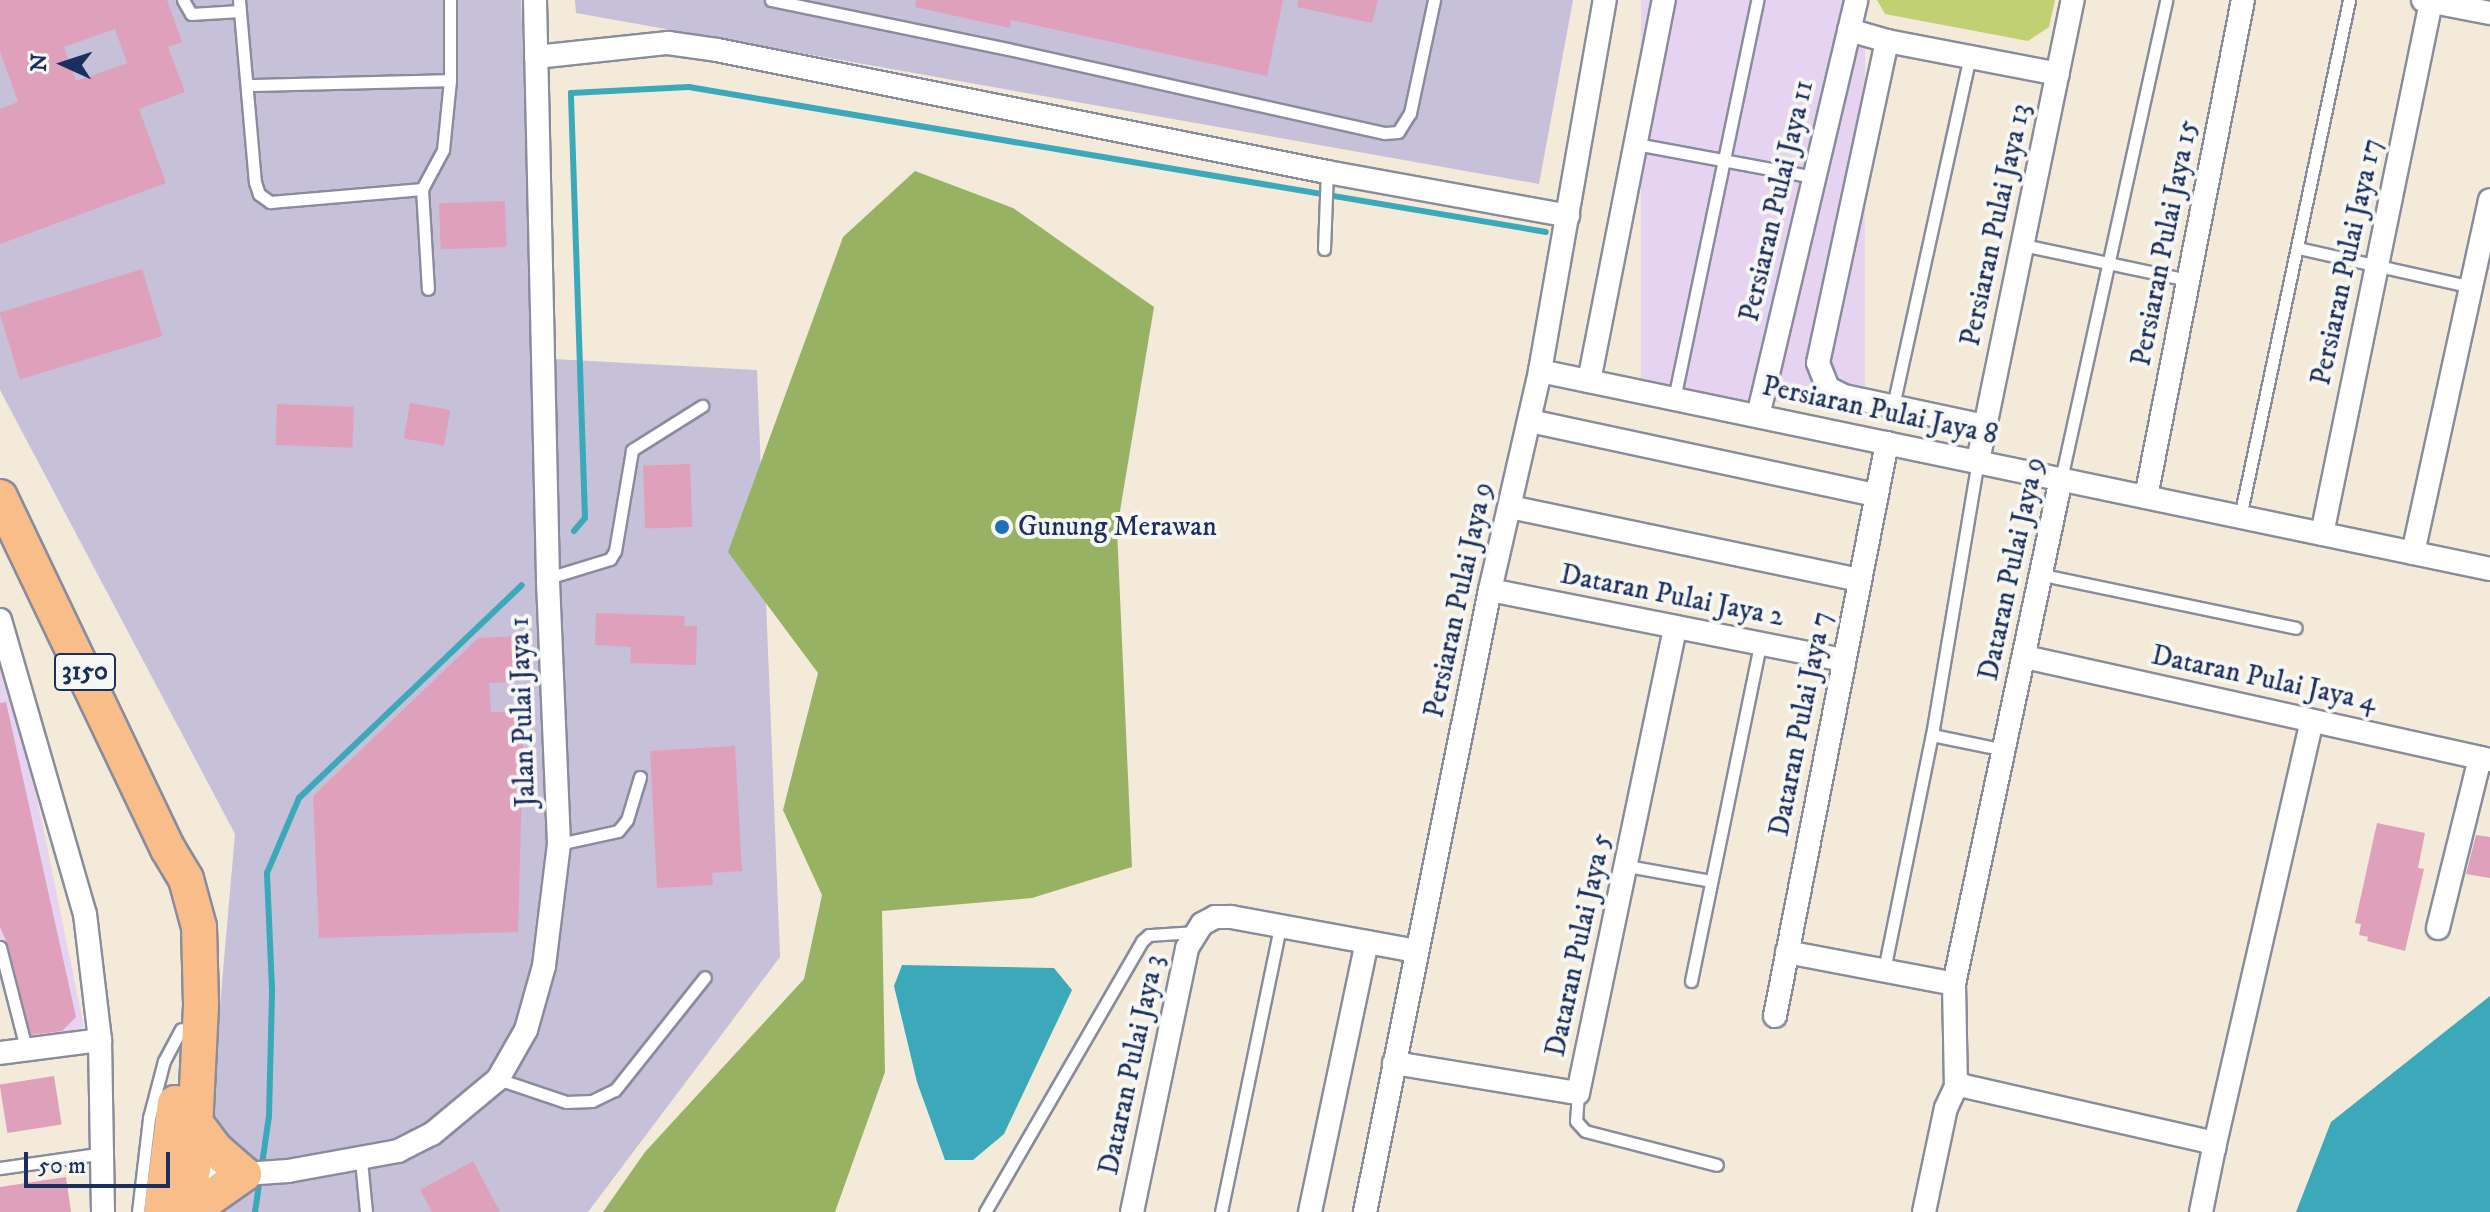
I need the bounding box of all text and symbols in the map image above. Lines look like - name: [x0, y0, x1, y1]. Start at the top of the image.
- north arrow: [24, 24, 104, 104]
- text: N: [26, 53, 53, 72]
- street label: Persiaran Pulai Jaya 11: [1733, 77, 1821, 325]
- street label: Persiaran Pulai Jaya 13: [1954, 101, 2038, 349]
- street label: Persiaran Pulai Jaya 15: [2125, 117, 2205, 369]
- street label: Persiaran Pulai Jaya 17: [2304, 136, 2390, 388]
- street label: Persiaran Pulai Jaya 8: [1759, 370, 2001, 452]
- street label: Dataran Pulai Jaya 9: [1972, 454, 2052, 684]
- street label: Persiaran Pulai Jaya 9: [1418, 479, 1500, 721]
- place label: Gunung Merawan: [1018, 510, 1217, 544]
- marker: Gunung Merawan: [993, 518, 1011, 536]
- street label: Dataran Pulai Jaya 2: [1557, 558, 1787, 634]
- street label: Dataran Pulai Jaya 7: [1763, 609, 1839, 839]
- street label: Jalan Pulai Jaya 1: [503, 616, 543, 808]
- street label: Dataran Pulai Jaya 4: [2148, 639, 2380, 719]
- road number: 3150: [53, 650, 117, 694]
- street label: Dataran Pulai Jaya 5: [1539, 830, 1619, 1060]
- street label: Dataran Pulai Jaya 3: [1092, 952, 1172, 1178]
- scale bar: [28, 1136, 174, 1186]
- text: 50 m: [38, 1151, 86, 1181]

